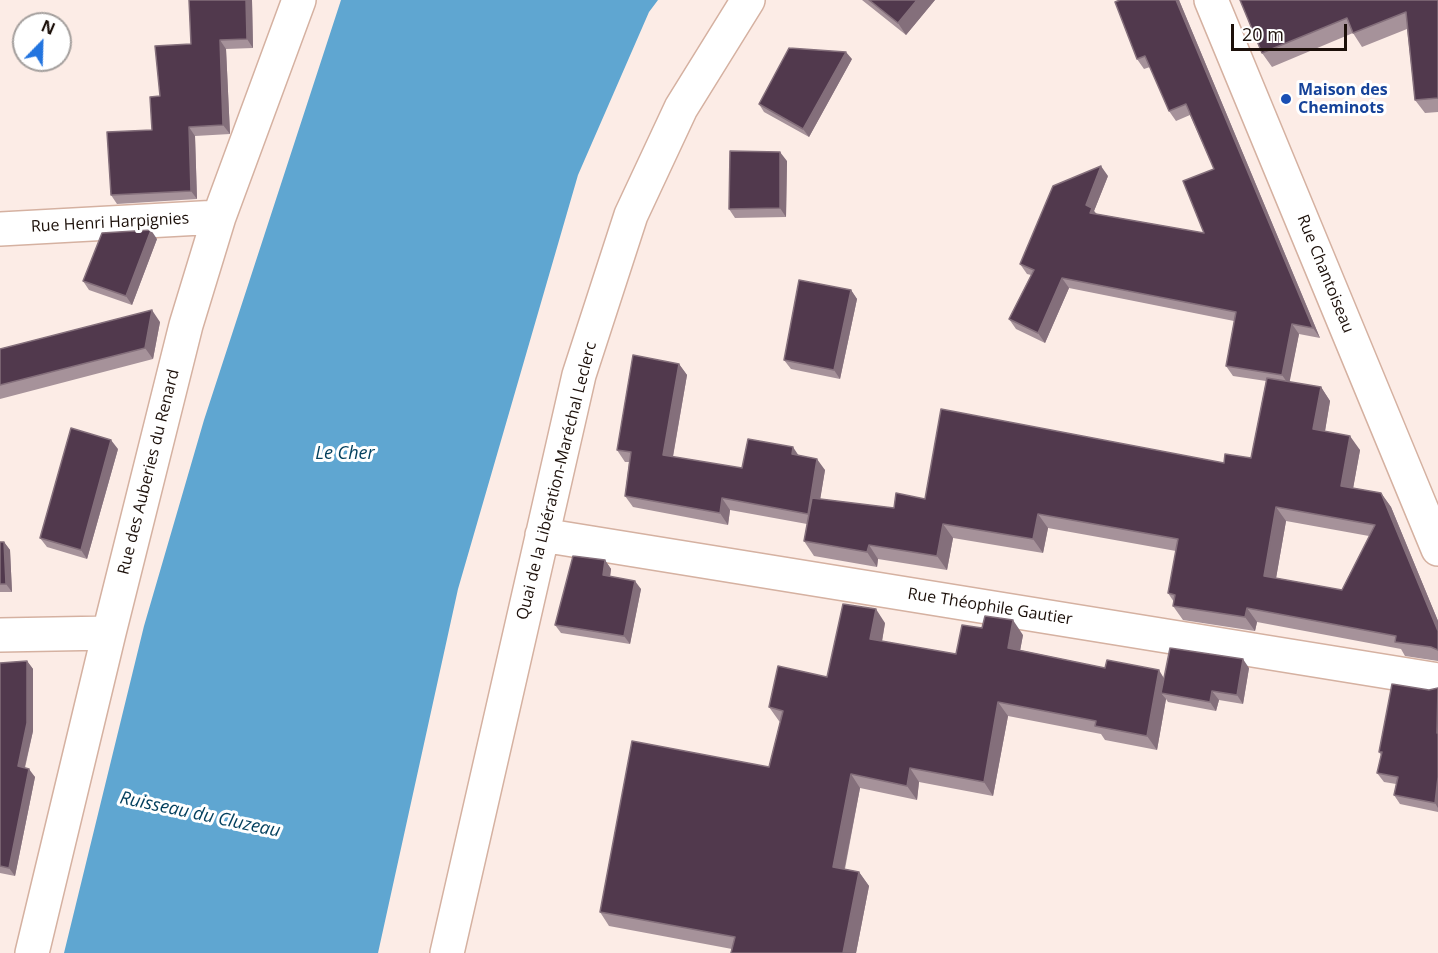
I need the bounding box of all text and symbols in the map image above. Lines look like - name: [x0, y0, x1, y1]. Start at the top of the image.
- north arrow: [12, 12, 72, 72]
- scale bar: [1234, 12, 1350, 50]
- text: N: [38, 15, 59, 40]
- text: 20 m: [1242, 22, 1284, 46]
- place label: Maison des Cheminots: [1298, 80, 1388, 118]
- marker: Maison des Cheminots: [1279, 92, 1293, 106]
- street label: Rue Henri Harpignies: [30, 209, 190, 237]
- street label: Rue Chantoiseau: [1292, 212, 1358, 336]
- street label: Quai de la Libération-Maréchal Leclerc: [513, 340, 601, 622]
- street label: Rue des Auberies du Renard: [114, 367, 184, 577]
- water label: Le Cher: [315, 443, 375, 465]
- street label: Rue Théophile Gautier: [906, 584, 1074, 630]
- water label: Ruisseau du Cluzeau: [118, 787, 282, 843]

